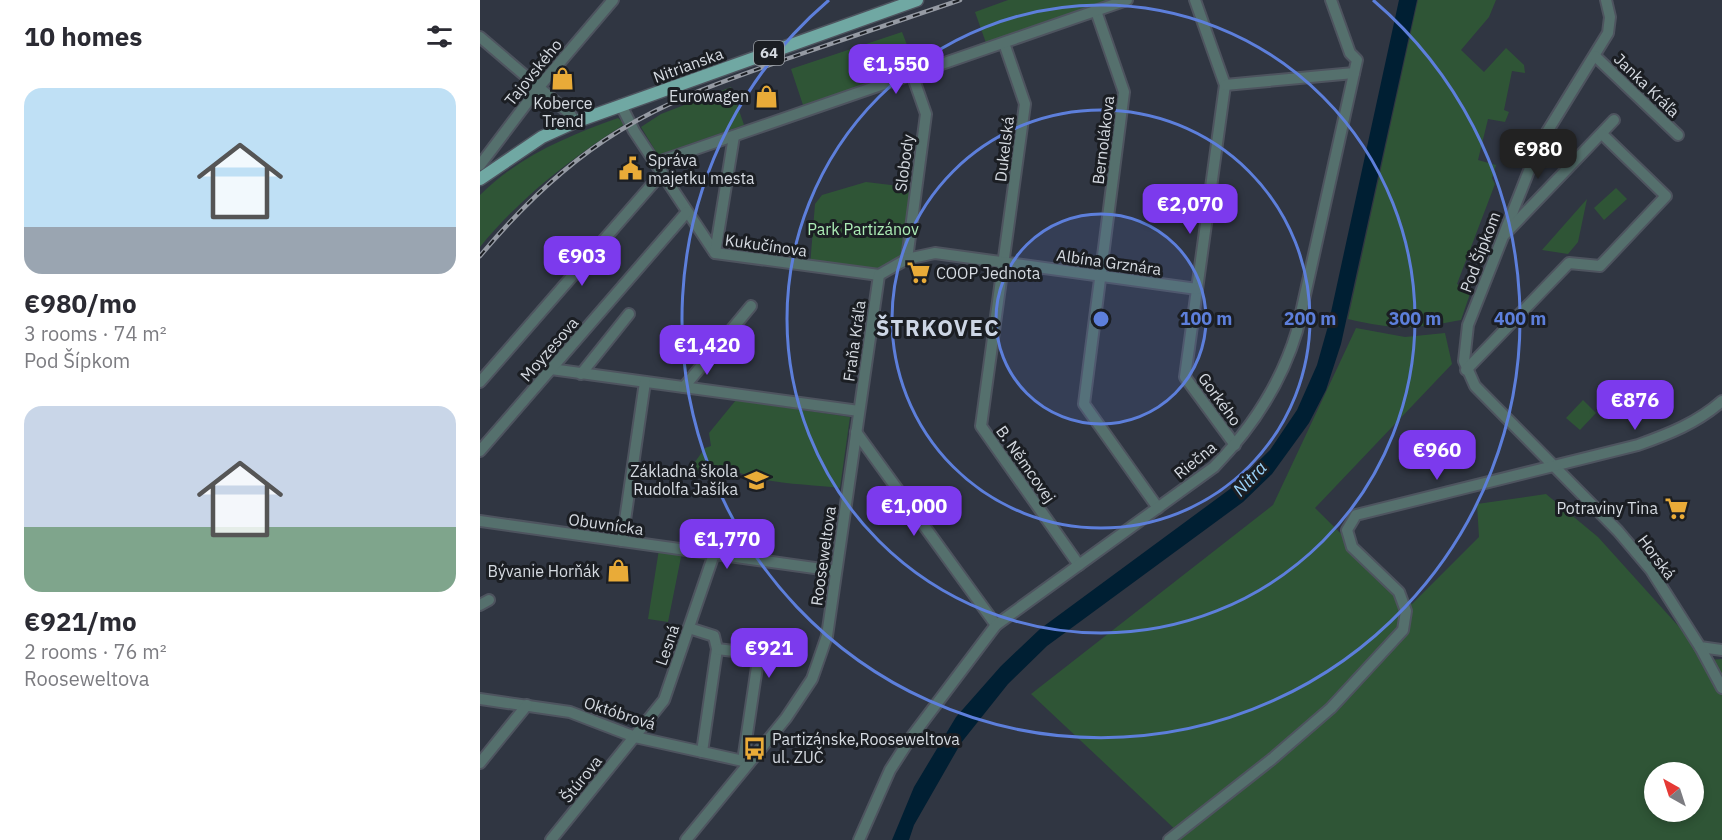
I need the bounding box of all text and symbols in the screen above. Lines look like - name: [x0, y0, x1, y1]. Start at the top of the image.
- text: 10 homes: [24, 19, 142, 53]
- icon: filters: [423, 20, 456, 53]
- street label: Tajovského: [500, 35, 566, 109]
- road number: 64: [754, 41, 784, 65]
- street label: Nitrianska: [650, 43, 726, 87]
- pin: €1,550: [847, 44, 945, 95]
- street label: Janka Kráľa: [1610, 49, 1684, 122]
- text: €1,550: [863, 50, 929, 77]
- shop icon: Koberce Trend: [550, 65, 576, 91]
- shop icon: Eurowagen: [754, 83, 780, 109]
- place label: Eurowagen: [669, 86, 749, 106]
- place label: Koberce Trend: [533, 93, 593, 131]
- street label: Bernolákova: [1088, 94, 1118, 186]
- street label: Dukelská: [990, 115, 1018, 183]
- icon: home: [186, 127, 294, 235]
- pin: €980: [1502, 129, 1574, 180]
- street label: Slobody: [890, 133, 918, 193]
- text: €980: [1514, 135, 1562, 162]
- place label: Správa majetku mesta: [648, 150, 755, 188]
- public building icon: Správa majetku mesta: [617, 156, 643, 182]
- pin: €2,070: [1141, 184, 1239, 235]
- text: €2,070: [1157, 190, 1223, 217]
- street label: Pod Šípkom: [1454, 208, 1505, 295]
- park label: Park Partizánov: [807, 219, 919, 239]
- street label: Kukučínova: [724, 229, 809, 261]
- pin: €903: [546, 236, 618, 287]
- text: €903: [558, 242, 606, 269]
- street label: Albína Grznára: [1055, 245, 1163, 279]
- supermarket icon: COOP Jednota: [905, 260, 931, 286]
- place label: COOP Jednota: [936, 263, 1041, 283]
- text: €980/mo: [24, 286, 137, 320]
- street label: Fraňa Kráľa: [838, 299, 870, 383]
- text: 100 m: [1180, 307, 1232, 330]
- text: 200 m: [1284, 307, 1336, 330]
- text: 300 m: [1389, 307, 1441, 330]
- text: 400 m: [1494, 307, 1546, 330]
- centre of rings: [1091, 309, 1111, 329]
- street label: Moyzesova: [516, 312, 583, 385]
- district label: ŠTRKOVEC: [876, 313, 1000, 342]
- text: 3 rooms · 74 m²: [24, 320, 167, 347]
- pin: €1,420: [658, 325, 756, 376]
- text: €1,420: [674, 331, 740, 358]
- text: Pod Šípkom: [24, 347, 130, 374]
- street label: Gorkého: [1194, 368, 1246, 430]
- pin: €876: [1599, 380, 1671, 431]
- text: €876: [1611, 386, 1659, 413]
- street label: B. Němcovej: [992, 422, 1060, 506]
- pin: €960: [1401, 430, 1473, 481]
- text: €960: [1413, 436, 1461, 463]
- street label: Riečna: [1170, 437, 1221, 483]
- icon: home: [186, 445, 294, 553]
- water label: Nitra: [1228, 456, 1272, 501]
- place label: Základná škola Rudolfa Jašíka: [630, 461, 738, 499]
- school or university icon: Základná škola Rudolfa Jašíka: [743, 467, 769, 493]
- pin: €1,000: [865, 486, 963, 537]
- text: €1,000: [881, 492, 947, 519]
- supermarket icon: Potraviny Tina: [1663, 495, 1689, 521]
- place label: Potraviny Tina: [1556, 498, 1658, 518]
- street label: Rooseweltova: [806, 504, 840, 607]
- street label: Obuvnícka: [567, 509, 645, 539]
- pin: €1,770: [678, 519, 776, 570]
- text: €1,770: [694, 525, 760, 552]
- street label: Horská: [1634, 531, 1681, 584]
- shop icon: Bývanie Horňák: [605, 558, 631, 584]
- place label: Bývanie Horňák: [488, 561, 601, 581]
- text: €921/mo: [24, 604, 137, 638]
- street label: Lesná: [651, 621, 683, 668]
- pin: €921: [733, 628, 805, 679]
- text: €921: [745, 634, 793, 661]
- text: 2 rooms · 76 m²: [24, 638, 167, 665]
- text: Rooseweltova: [24, 665, 149, 692]
- street label: Októbrová: [582, 692, 659, 734]
- place label: Partizánske,Rooseweltova ul. ZUČ: [772, 729, 960, 767]
- bus stop icon: Partizánske,Rooseweltova ul. ZUČ: [741, 735, 767, 761]
- street label: Štúrova: [555, 750, 606, 807]
- north arrow: [1644, 762, 1704, 822]
- map controls: [1644, 762, 1704, 822]

